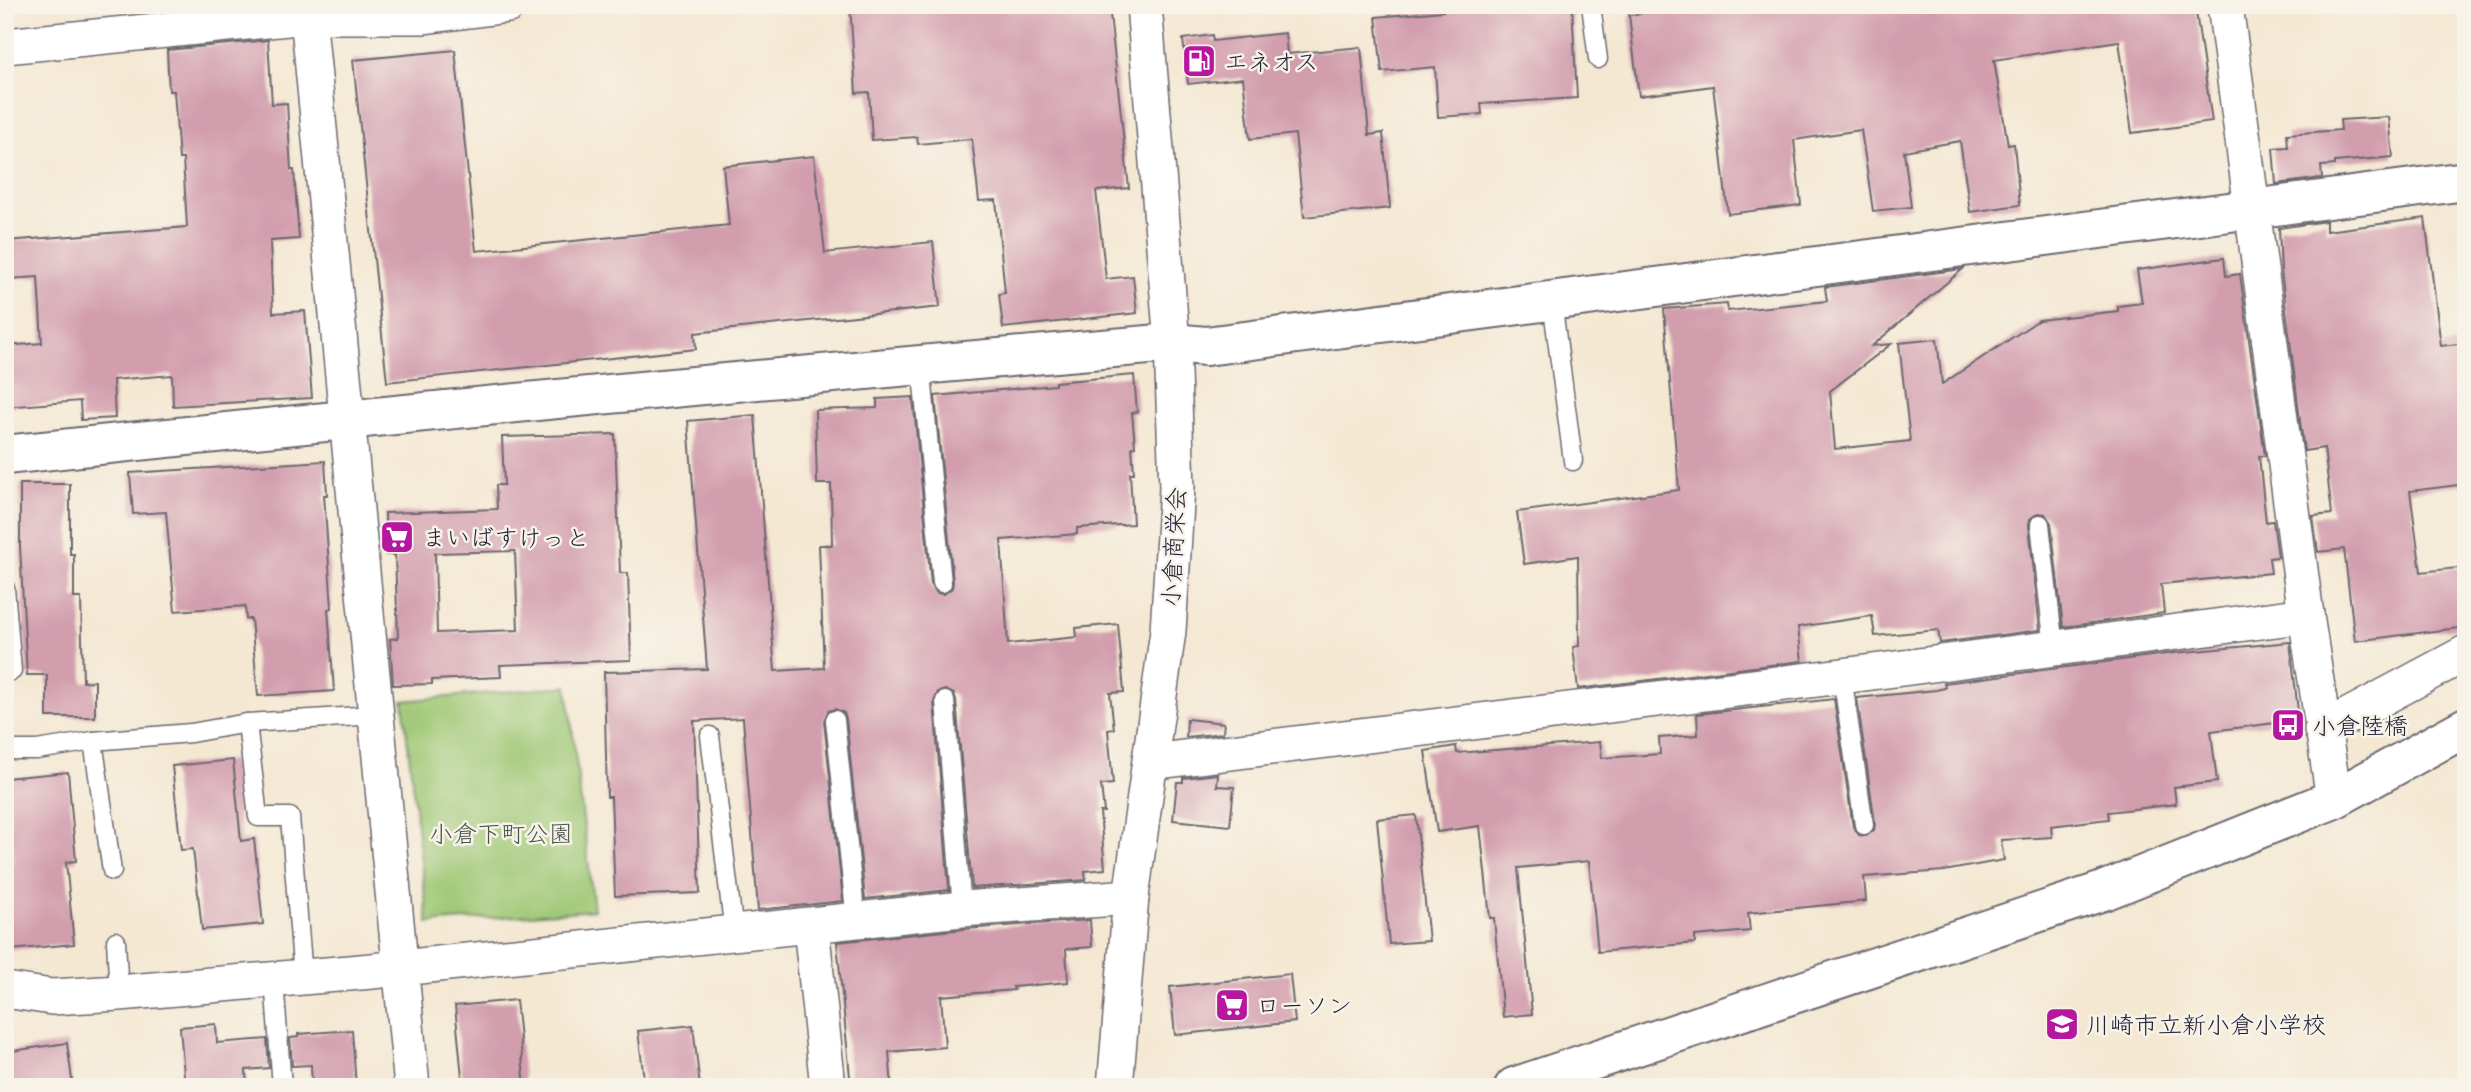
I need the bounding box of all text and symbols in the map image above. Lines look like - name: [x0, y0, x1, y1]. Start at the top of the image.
- fuel station icon: エネオス: [1180, 42, 1218, 80]
- place label: エネオス: [1224, 45, 1319, 77]
- street label: 小倉商栄会: [1154, 486, 1192, 608]
- supermarket icon: まいばすけっと: [378, 518, 416, 556]
- place label: まいばすけっと: [422, 521, 590, 553]
- bus stop icon: 小倉陸橋: [2269, 706, 2307, 744]
- place label: 小倉陸橋: [2312, 709, 2408, 741]
- park label: 小倉下町公園: [429, 817, 573, 849]
- supermarket icon: ローソン: [1213, 986, 1251, 1024]
- place label: ローソン: [1256, 989, 1352, 1021]
- school or university icon: 川崎市立新小倉小学校: [2043, 1005, 2081, 1043]
- place label: 川崎市立新小倉小学校: [2086, 1008, 2326, 1040]

